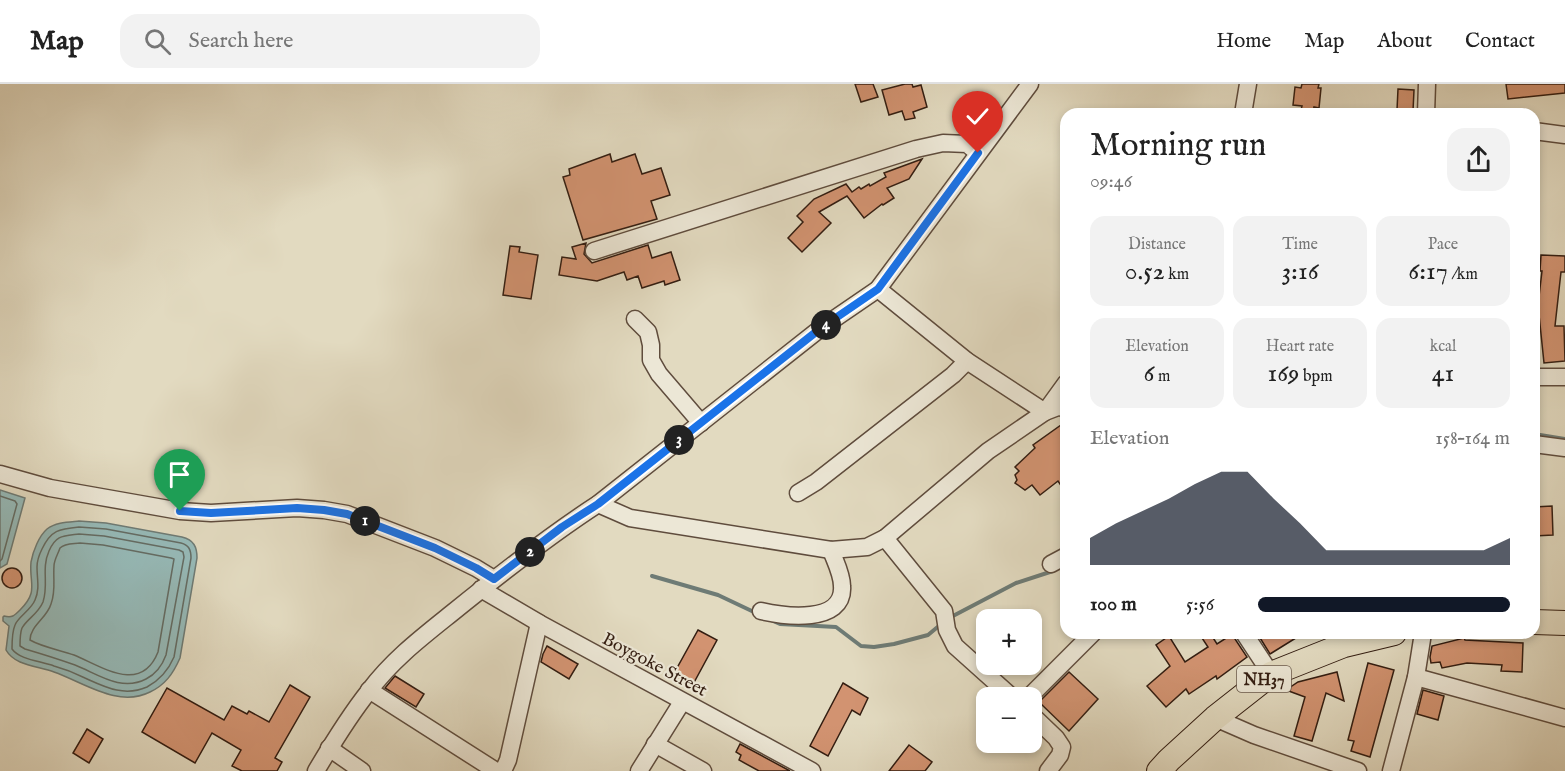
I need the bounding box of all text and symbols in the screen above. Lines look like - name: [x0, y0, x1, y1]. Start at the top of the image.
- search box: [120, 14, 540, 68]
- text: Map: [30, 24, 84, 59]
- icon: search: [141, 25, 174, 58]
- text: Search here: [189, 27, 293, 55]
- text: Home: [1216, 28, 1271, 55]
- text: Map: [1304, 28, 1344, 55]
- text: About: [1377, 28, 1432, 55]
- text: Contact: [1465, 28, 1535, 55]
- pin: [952, 91, 1003, 153]
- icon: check: [961, 100, 994, 133]
- text: Morning run: [1090, 125, 1266, 167]
- button: share: [1447, 128, 1510, 191]
- text: 09:46: [1090, 169, 1132, 194]
- text: Distance: [1128, 235, 1186, 255]
- text: Time: [1282, 235, 1318, 255]
- text: Pace: [1428, 235, 1458, 255]
- text: 0.52: [1125, 255, 1165, 288]
- text: 3:16: [1281, 255, 1319, 288]
- text: 6:17: [1408, 255, 1448, 288]
- text: km: [1165, 265, 1189, 285]
- text: /km: [1448, 265, 1478, 285]
- pin: 4: [811, 310, 841, 340]
- text: 4: [822, 315, 830, 335]
- text: Elevation: [1125, 337, 1189, 357]
- text: Heart rate: [1266, 337, 1334, 357]
- text: kcal: [1430, 337, 1456, 357]
- text: 6: [1144, 357, 1155, 390]
- text: 169: [1267, 357, 1299, 390]
- text: 41: [1432, 357, 1454, 390]
- text: m: [1155, 367, 1170, 387]
- text: bpm: [1299, 367, 1333, 387]
- pin: 3: [664, 425, 694, 455]
- text: Elevation: [1090, 426, 1169, 451]
- text: 158–164 m: [1435, 426, 1510, 451]
- text: 3: [676, 430, 682, 450]
- pin: [154, 449, 205, 511]
- icon: arrive: [163, 458, 196, 491]
- pin: 1: [350, 506, 380, 536]
- text: 1: [362, 511, 368, 531]
- pin: 2: [515, 537, 545, 567]
- text: 2: [526, 542, 534, 562]
- text: 100 m: [1090, 592, 1137, 617]
- text: 5:56: [1186, 592, 1214, 617]
- map controls: [976, 609, 1042, 753]
- button: +: [976, 609, 1042, 675]
- street label: Boygoke Street: [598, 628, 711, 703]
- road number: NH37: [1237, 666, 1291, 692]
- button: −: [976, 687, 1042, 753]

